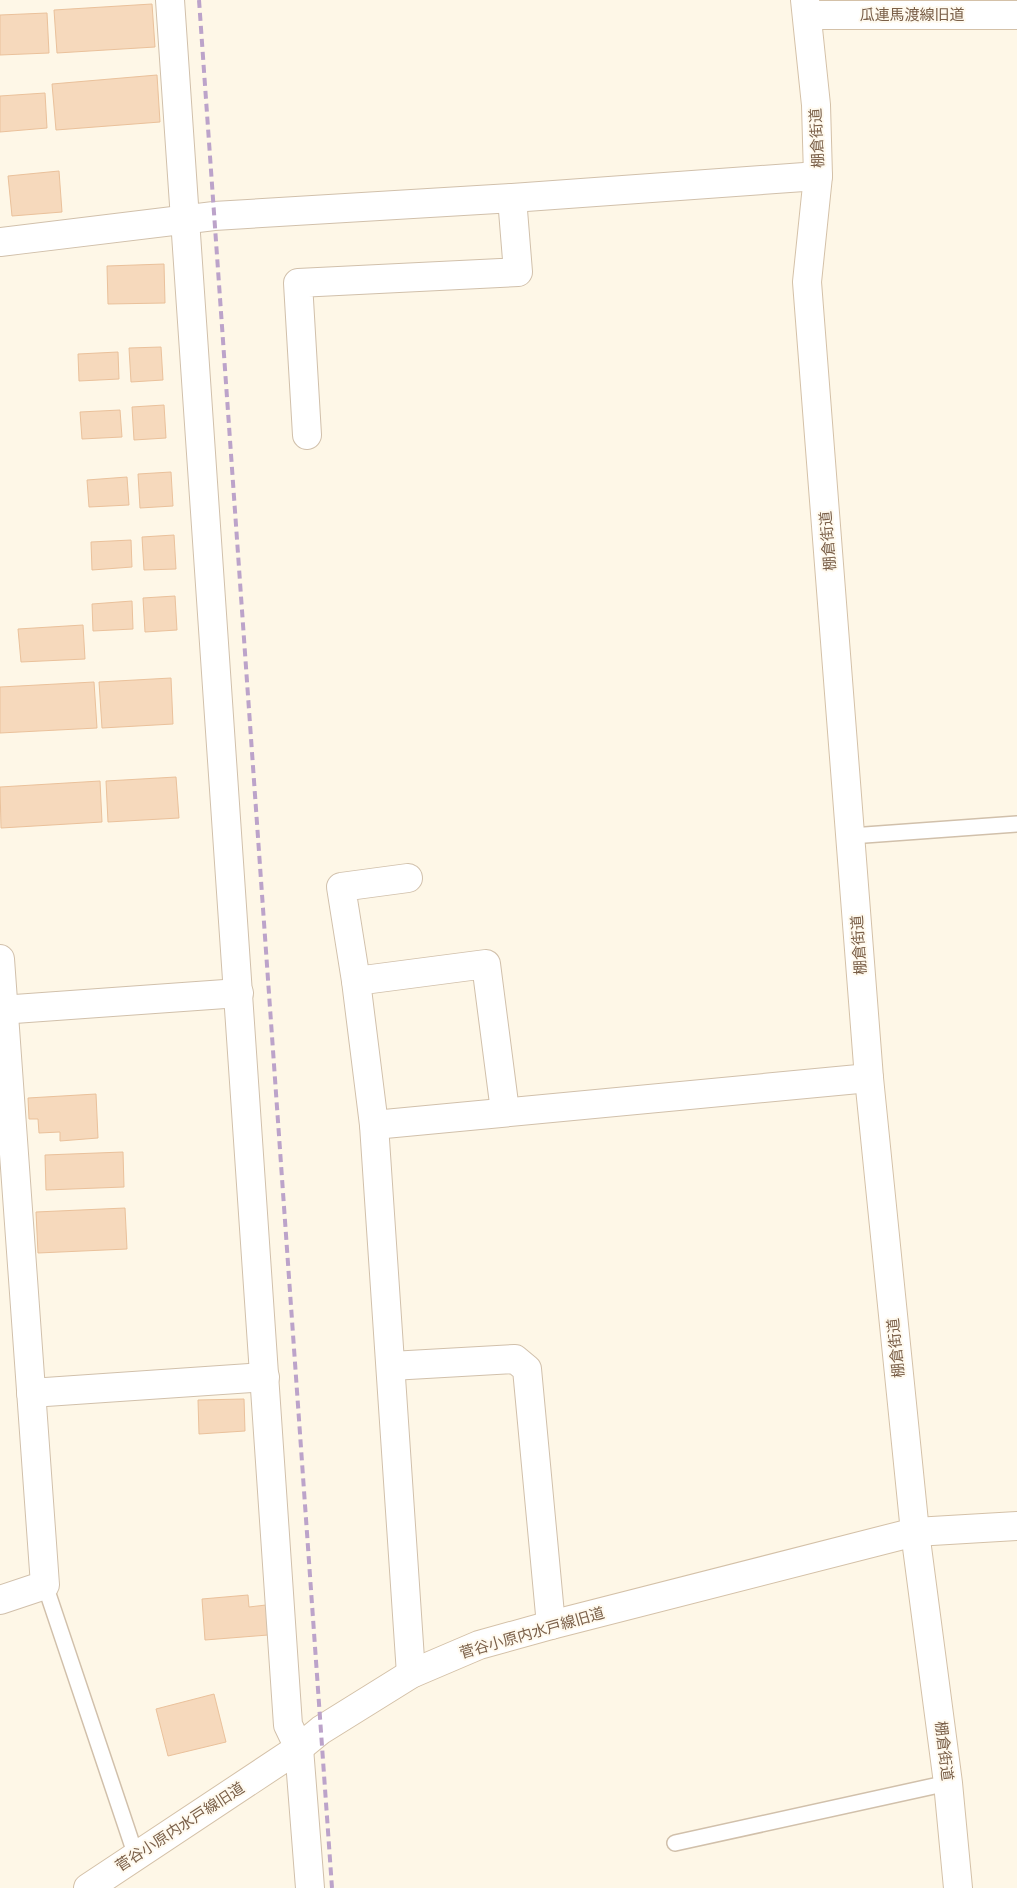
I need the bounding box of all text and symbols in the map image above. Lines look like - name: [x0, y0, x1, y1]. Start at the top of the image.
- street label: 瓜連馬渡線旧道: [859, 4, 965, 24]
- street label: 棚倉街道: [804, 108, 828, 169]
- street label: 棚倉街道: [814, 510, 840, 572]
- street label: 棚倉街道: [846, 914, 870, 976]
- street label: 棚倉街道: [882, 1317, 908, 1379]
- street label: 菅谷小原内水戸線旧道: [457, 1602, 607, 1662]
- street label: 棚倉街道: [931, 1720, 959, 1782]
- street label: 菅谷小原内水戸線旧道: [111, 1777, 248, 1875]

